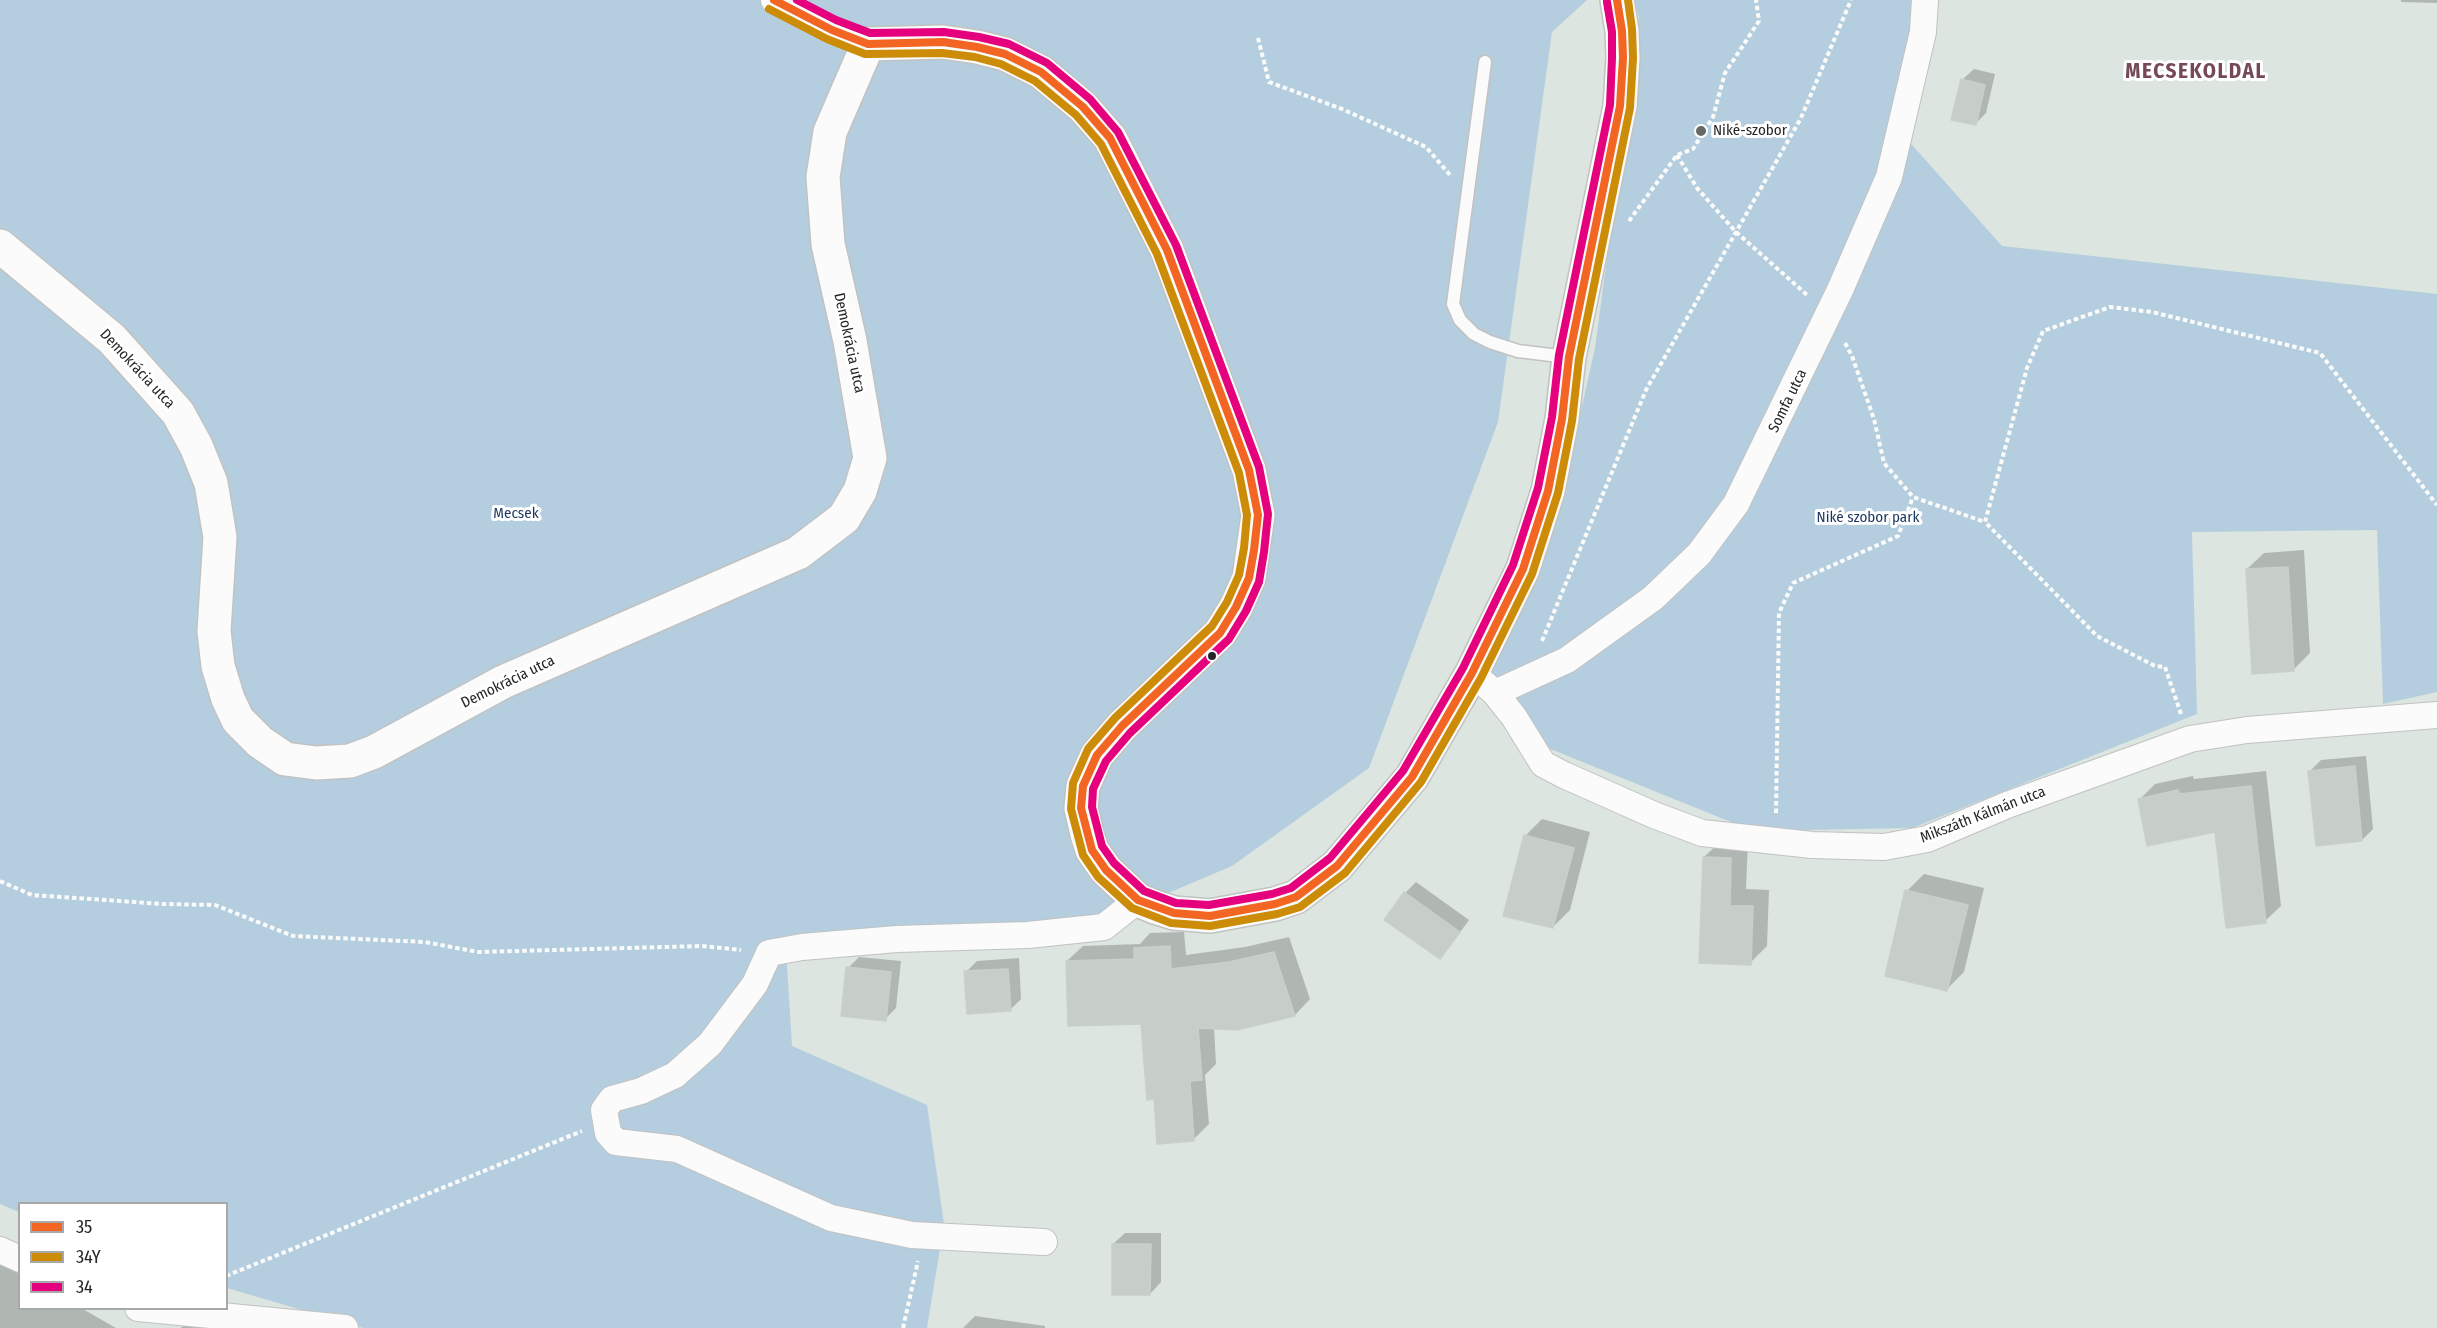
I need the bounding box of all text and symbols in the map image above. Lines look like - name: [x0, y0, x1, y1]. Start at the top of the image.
- district label: MECSEKOLDAL: [2125, 59, 2267, 85]
- place label: Niké-szobor: [1713, 122, 1787, 140]
- marker: Niké-szobor: [1694, 124, 1708, 138]
- street label: Demokrácia utca: [830, 291, 868, 395]
- street label: Demokrácia utca: [96, 326, 178, 412]
- street label: Somfa utca: [1765, 366, 1811, 436]
- park label: Mecsek: [493, 505, 539, 523]
- park label: Niké szobor park: [1817, 509, 1919, 527]
- unlabelled marker: [1206, 650, 1218, 662]
- street label: Demokrácia utca: [458, 652, 558, 712]
- street label: Mikszáth Kálmán utca: [1918, 783, 2048, 847]
- legend: [18, 1202, 228, 1310]
- text: 35: [76, 1216, 92, 1238]
- text: 34Y: [76, 1246, 101, 1268]
- text: 34: [76, 1276, 93, 1298]

